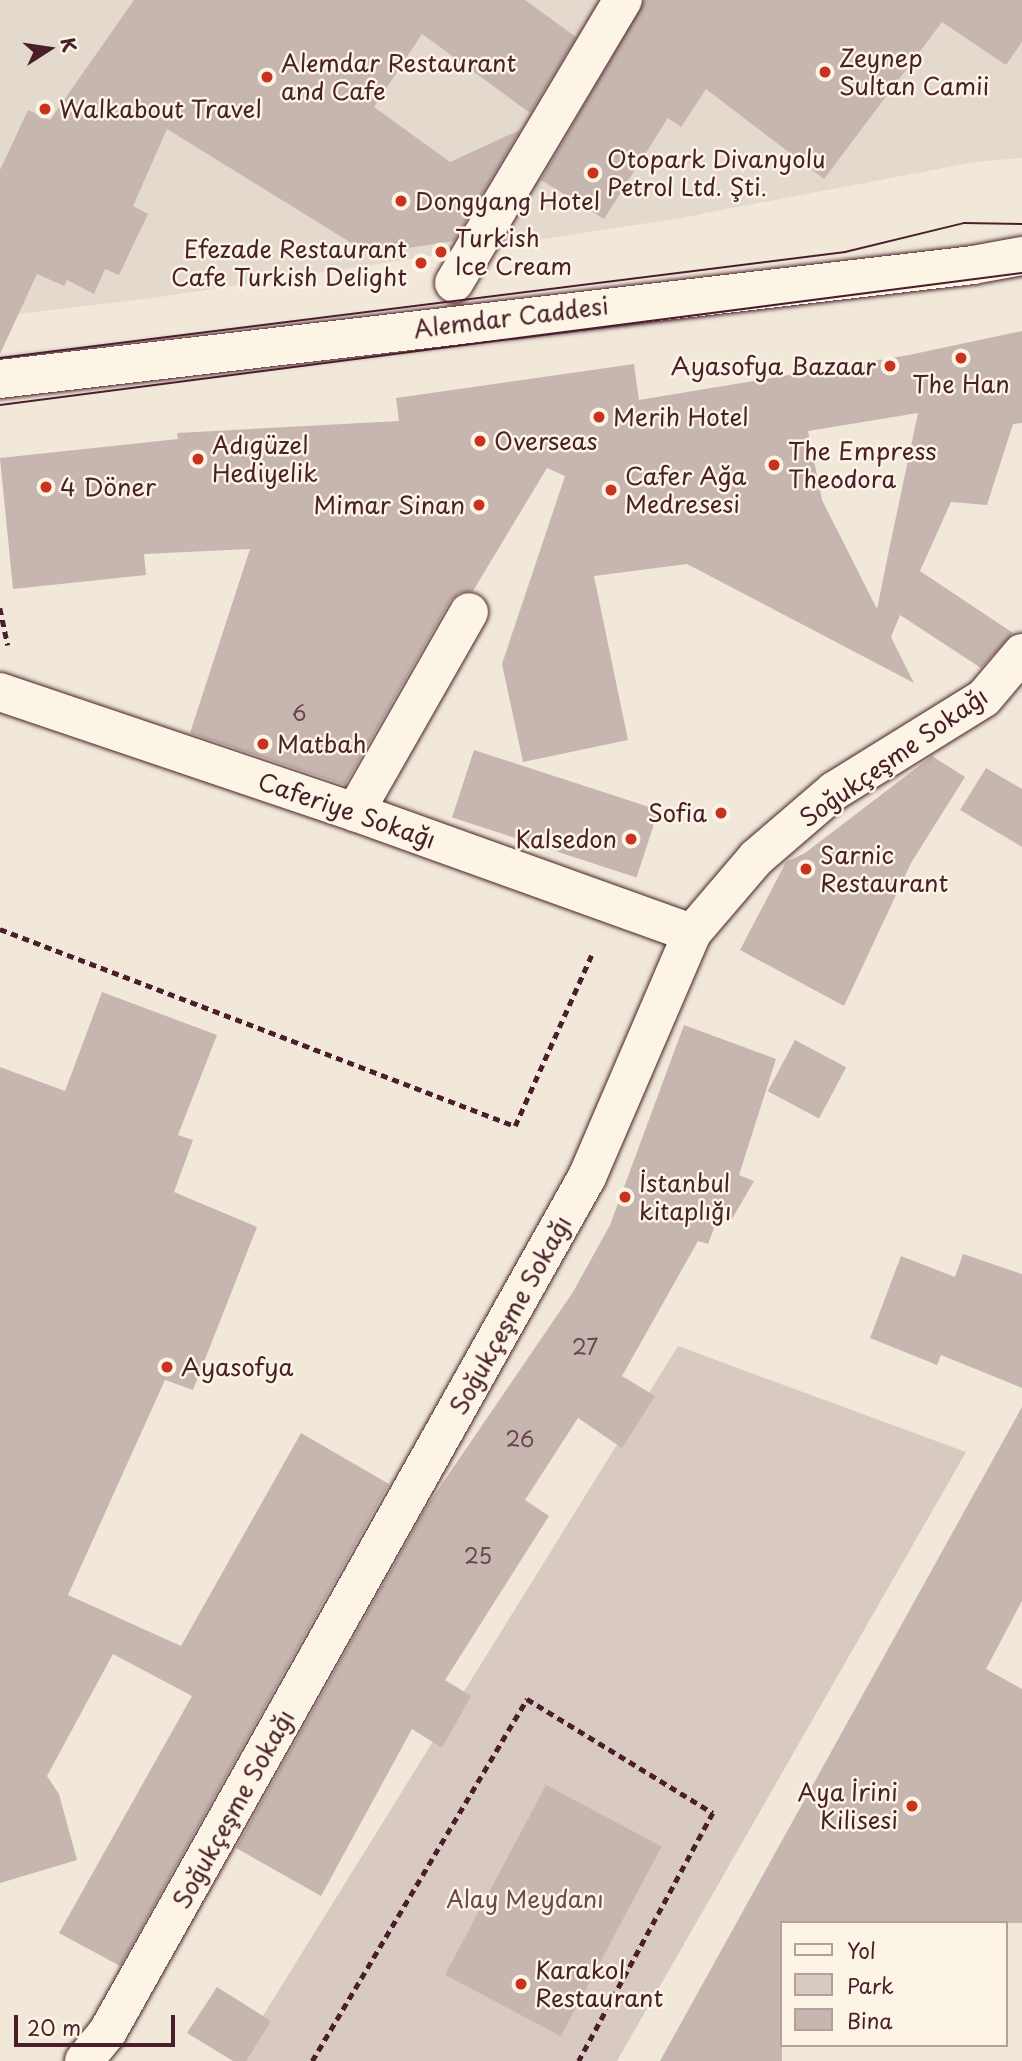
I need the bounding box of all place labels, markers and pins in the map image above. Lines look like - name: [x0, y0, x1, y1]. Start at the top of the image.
- place label: Zeynep Sultan Camii: [839, 44, 990, 100]
- place label: Alemdar Restaurant and Cafe: [281, 49, 515, 105]
- marker: Zeynep Sultan Camii: [817, 64, 833, 80]
- marker: Alemdar Restaurant and Cafe: [259, 69, 275, 85]
- place label: Walkabout Travel: [59, 95, 263, 123]
- marker: Walkabout Travel: [37, 101, 53, 117]
- place label: Otopark Divanyolu Petrol Ltd. Şti.: [607, 145, 827, 201]
- marker: Otopark Divanyolu Petrol Ltd. Şti.: [585, 165, 601, 181]
- place label: Dongyang Hotel: [415, 187, 599, 215]
- marker: Dongyang Hotel: [393, 193, 409, 209]
- place label: Turkish Ice Cream: [455, 224, 573, 280]
- place label: Efezade Restaurant Cafe Turkish Delight: [170, 235, 407, 291]
- marker: Turkish Ice Cream: [433, 244, 449, 260]
- marker: Efezade Restaurant Cafe Turkish Delight: [413, 255, 429, 271]
- marker: The Han: [953, 350, 969, 366]
- place label: Ayasofya Bazaar: [673, 352, 876, 380]
- marker: Ayasofya Bazaar: [882, 358, 898, 374]
- place label: The Han: [912, 370, 1010, 398]
- place label: Merih Hotel: [613, 403, 749, 431]
- marker: Merih Hotel: [591, 409, 607, 425]
- place label: Overseas: [494, 427, 597, 455]
- place label: Adıgüzel Hediyelik: [212, 431, 318, 487]
- marker: Overseas: [472, 433, 488, 449]
- place label: The Empress Theodora: [788, 437, 937, 493]
- marker: Adıgüzel Hediyelik: [190, 451, 206, 467]
- marker: The Empress Theodora: [766, 457, 782, 473]
- place label: Cafer Ağa Medresesi: [625, 462, 746, 518]
- place label: 4 Döner: [60, 473, 157, 501]
- marker: 4 Döner: [38, 479, 54, 495]
- marker: Cafer Ağa Medresesi: [603, 482, 619, 498]
- place label: Mimar Sinan: [313, 491, 465, 519]
- marker: Mimar Sinan: [471, 497, 487, 513]
- place label: Matbah: [277, 730, 366, 758]
- marker: Matbah: [255, 736, 271, 752]
- place label: Sofia: [648, 799, 707, 827]
- marker: Sofia: [713, 805, 729, 821]
- place label: Kalsedon: [516, 825, 617, 853]
- marker: Kalsedon: [623, 831, 639, 847]
- place label: Sarnic Restaurant: [820, 841, 948, 897]
- marker: Sarnic Restaurant: [798, 861, 814, 877]
- place label: İstanbul kitaplığı: [639, 1169, 732, 1225]
- marker: İstanbul kitaplığı: [617, 1189, 633, 1205]
- place label: Ayasofya: [181, 1353, 293, 1381]
- marker: Ayasofya: [159, 1359, 175, 1375]
- place label: Aya İrini Kilisesi: [797, 1778, 898, 1834]
- marker: Aya İrini Kilisesi: [904, 1798, 920, 1814]
- place label: Karakol Restaurant: [535, 1956, 663, 2012]
- marker: Karakol Restaurant: [513, 1976, 529, 1992]

